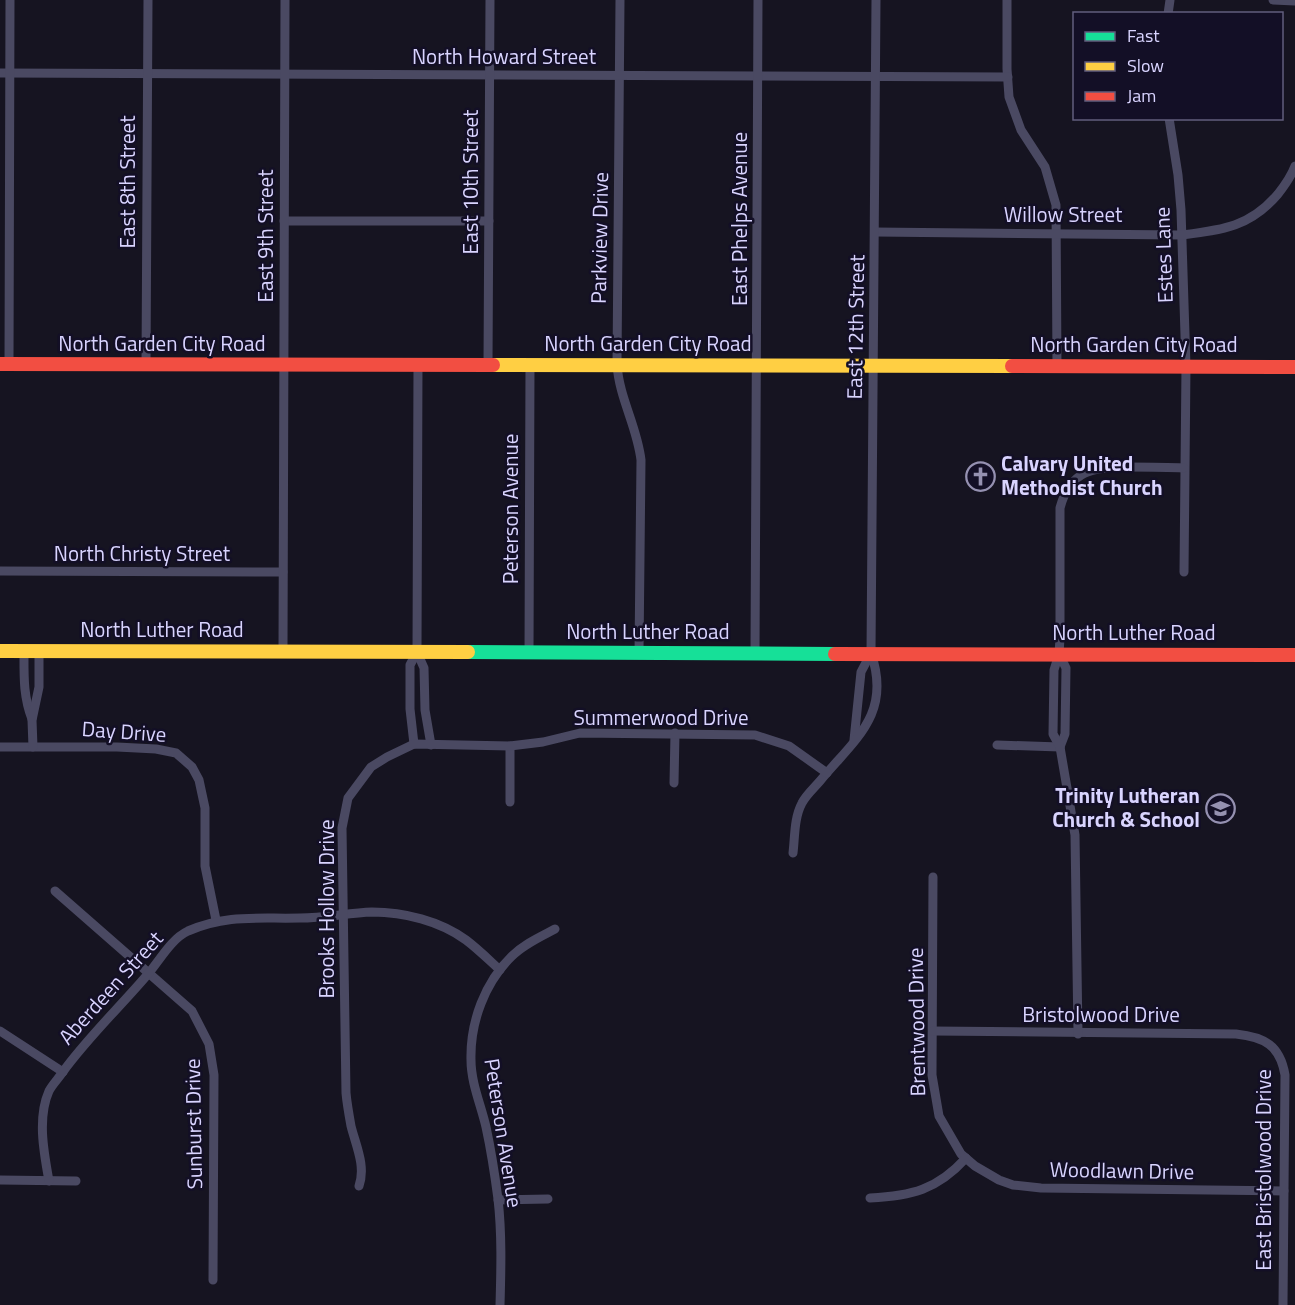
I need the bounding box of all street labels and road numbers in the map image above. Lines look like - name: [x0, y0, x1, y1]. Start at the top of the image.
- street label: North Howard Street: [412, 40, 597, 72]
- street label: East 10th Street: [454, 109, 486, 254]
- street label: East 8th Street: [111, 115, 143, 249]
- street label: East Phelps Avenue: [723, 132, 755, 306]
- street label: East 9th Street: [249, 169, 281, 303]
- street label: Parkview Drive: [582, 172, 616, 304]
- street label: Willow Street: [1004, 198, 1123, 230]
- street label: Estes Lane: [1145, 206, 1181, 304]
- street label: East 12th Street: [838, 254, 872, 400]
- street label: North Garden City Road: [58, 327, 266, 359]
- street label: North Garden City Road: [544, 327, 752, 359]
- street label: North Garden City Road: [1030, 328, 1238, 360]
- street label: Peterson Avenue: [494, 434, 526, 584]
- street label: North Christy Street: [54, 537, 231, 569]
- street label: North Luther Road: [80, 613, 244, 645]
- street label: North Luther Road: [566, 615, 730, 647]
- street label: North Luther Road: [1052, 616, 1216, 648]
- street label: Summerwood Drive: [573, 701, 749, 733]
- street label: Day Drive: [81, 712, 167, 750]
- street label: Brooks Hollow Drive: [310, 819, 342, 999]
- street label: Aberdeen Street: [50, 923, 171, 1051]
- street label: Brentwood Drive: [899, 947, 933, 1097]
- street label: Bristolwood Drive: [1022, 998, 1180, 1030]
- street label: Peterson Avenue: [476, 1056, 532, 1210]
- street label: Sunburst Drive: [176, 1058, 210, 1190]
- street label: East Bristolwood Drive: [1247, 1069, 1279, 1271]
- street label: Woodlawn Drive: [1049, 1153, 1195, 1187]

